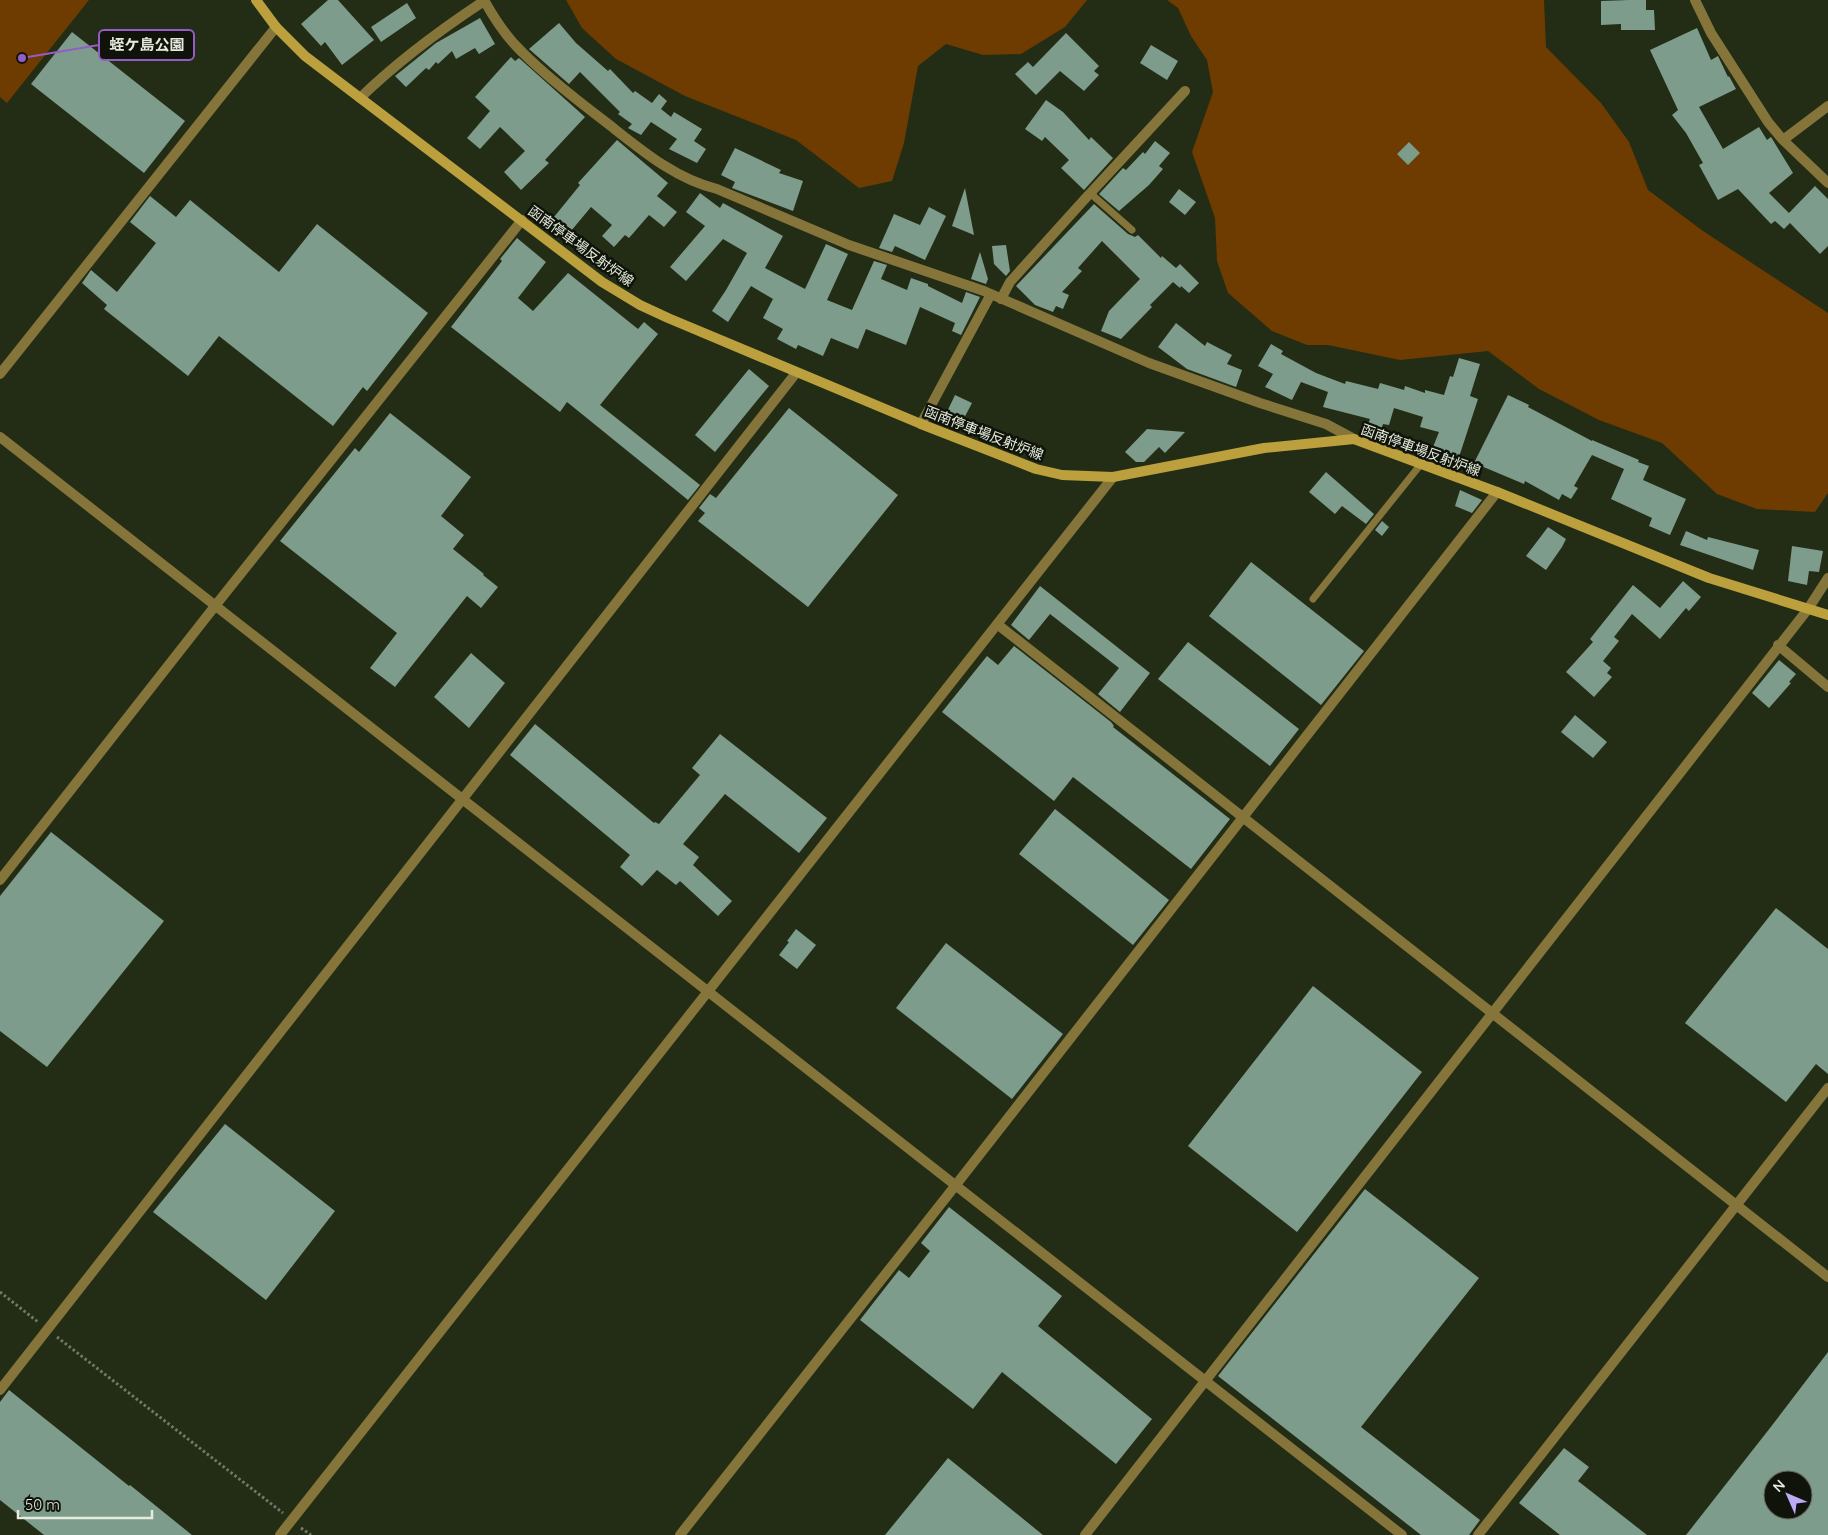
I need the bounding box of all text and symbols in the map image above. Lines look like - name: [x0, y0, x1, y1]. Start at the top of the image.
- callout: 蛭ケ島公園: [99, 30, 194, 60]
- text: 蛭ケ島公園: [109, 35, 185, 54]
- street label: 函南停車場反射炉線: [525, 202, 637, 290]
- street label: 函南停車場反射炉線: [922, 402, 1046, 464]
- street label: 函南停車場反射炉線: [1359, 420, 1483, 480]
- north arrow: [1763, 1470, 1813, 1520]
- text: N: [1769, 1476, 1789, 1496]
- scale bar: [18, 1488, 151, 1520]
- text: 50 m: [25, 1495, 60, 1514]

